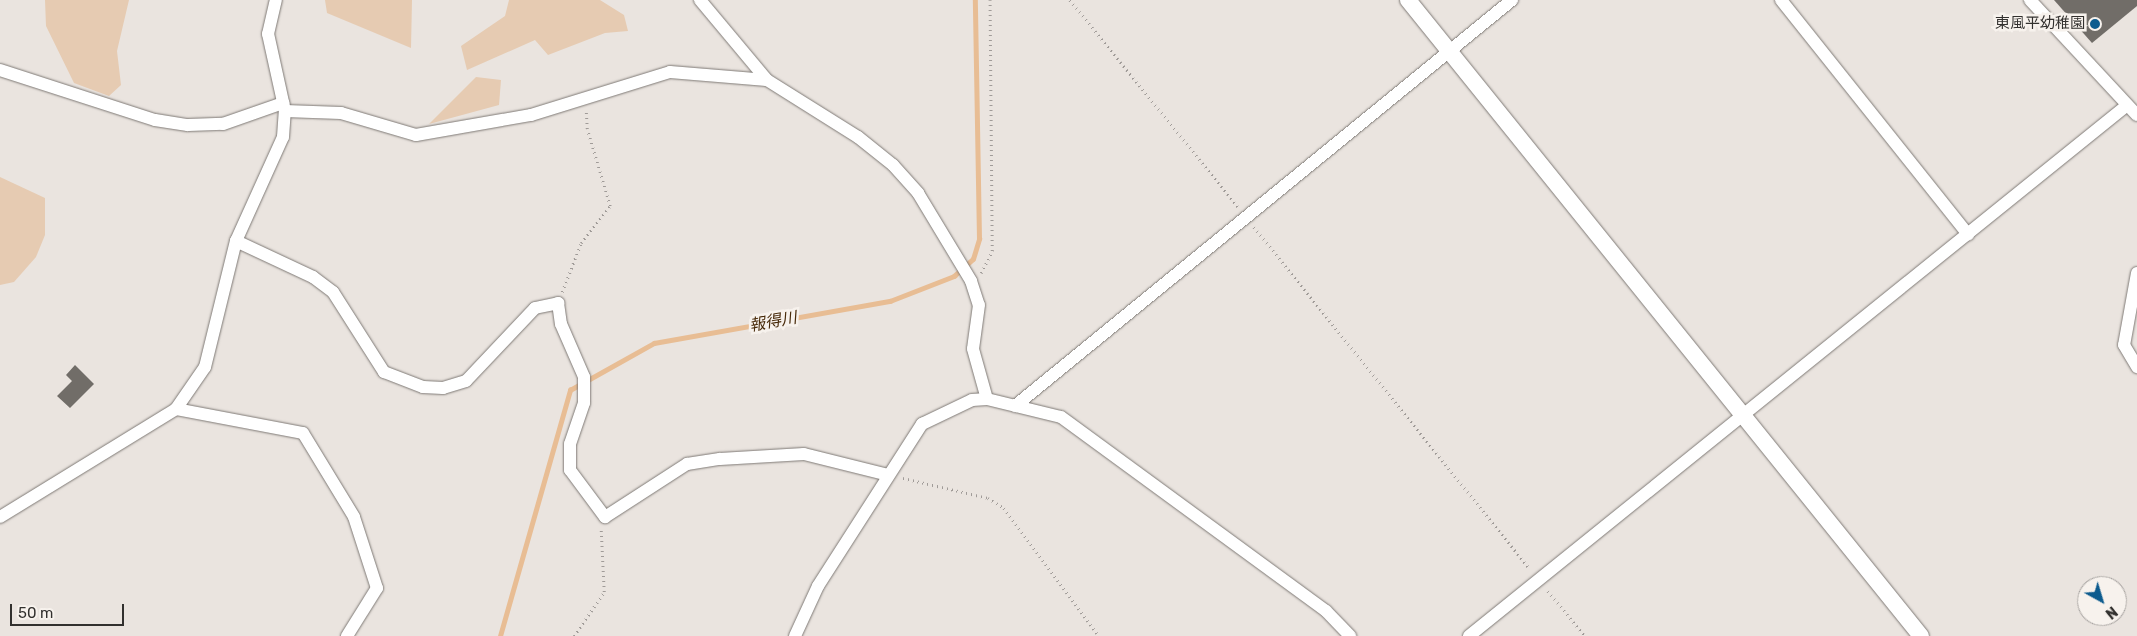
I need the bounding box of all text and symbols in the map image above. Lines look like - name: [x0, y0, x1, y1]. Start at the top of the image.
- place label: 東風平幼稚園: [1995, 15, 2085, 33]
- marker: 東風平幼稚園: [2089, 18, 2101, 30]
- water label: 報得川: [748, 308, 798, 336]
- north arrow: [2077, 576, 2127, 626]
- scale bar: [12, 594, 126, 626]
- text: N: [2102, 602, 2120, 622]
- text: 50 m: [18, 604, 53, 622]

